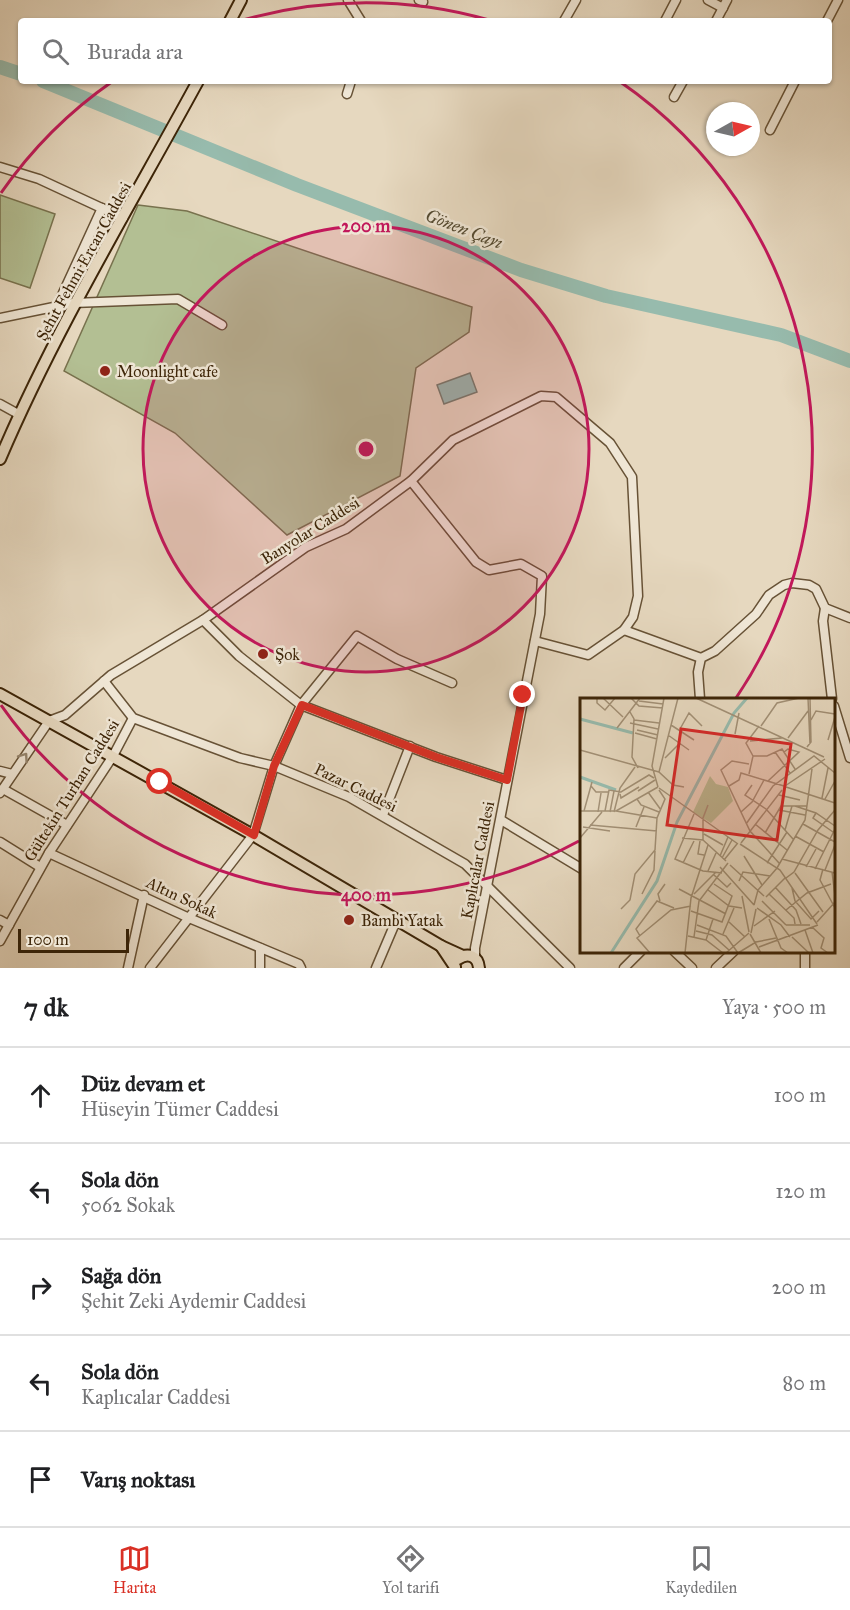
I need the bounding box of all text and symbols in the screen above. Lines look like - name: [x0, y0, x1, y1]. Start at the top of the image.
- search box: [18, 18, 832, 84]
- icon: search: [39, 35, 72, 68]
- text: Burada ara: [87, 38, 183, 65]
- north arrow: [706, 102, 760, 156]
- street label: Şehit Fehmi Ercan Caddesi: [32, 178, 135, 344]
- water label: Gönen Çayı: [422, 204, 506, 254]
- text: 200 m: [342, 215, 391, 237]
- place label: Moonlight cafe: [117, 362, 218, 382]
- marker: Moonlight cafe: [98, 364, 112, 378]
- centre of rings: [356, 439, 376, 459]
- street label: Banyolar Caddesi: [258, 492, 363, 568]
- place label: Şok: [275, 645, 300, 664]
- marker: Şok: [256, 647, 270, 661]
- route end: [509, 681, 535, 707]
- inset map: [580, 698, 835, 953]
- street label: Gültekin Turhan Caddesi: [20, 715, 123, 865]
- one-way arrow: [17, 752, 28, 763]
- street label: Pazar Caddesi: [311, 759, 401, 816]
- route start: [146, 768, 172, 794]
- street label: Kaplıcalar Caddesi: [457, 799, 498, 921]
- street label: Altın Sokak: [142, 872, 221, 922]
- text: 400 m: [341, 884, 392, 907]
- place label: Bambi Yatak: [361, 911, 444, 930]
- marker: Bambi Yatak: [342, 913, 356, 927]
- scale bar: [18, 926, 129, 953]
- text: 100 m: [27, 930, 69, 949]
- text: 7 dk: [24, 991, 69, 1023]
- text: Yaya · 500 m: [722, 995, 826, 1019]
- text: Düz devam et: [81, 1070, 205, 1097]
- icon: ahead: [24, 1079, 57, 1112]
- text: 100 m: [774, 1083, 826, 1107]
- text: Hüseyin Tümer Caddesi: [81, 1097, 279, 1121]
- text: Sola dön: [81, 1166, 159, 1193]
- icon: left: [24, 1175, 57, 1208]
- text: 120 m: [775, 1179, 826, 1203]
- text: 5062 Sokak: [81, 1193, 175, 1217]
- text: Sağa dön: [81, 1262, 161, 1289]
- icon: right: [24, 1271, 57, 1304]
- text: 200 m: [772, 1275, 826, 1299]
- text: Şehit Zeki Aydemir Caddesi: [81, 1289, 306, 1313]
- text: Sola dön: [81, 1358, 159, 1385]
- icon: left: [24, 1367, 57, 1400]
- text: 80 m: [783, 1371, 826, 1395]
- text: Kaplıcalar Caddesi: [81, 1385, 230, 1409]
- icon: arrive: [24, 1463, 57, 1496]
- text: Varış noktası: [81, 1466, 195, 1493]
- tab: Harita: [113, 1542, 156, 1597]
- tab: Yol tarifi: [382, 1542, 439, 1597]
- tab: Kaydedilen: [665, 1542, 737, 1597]

